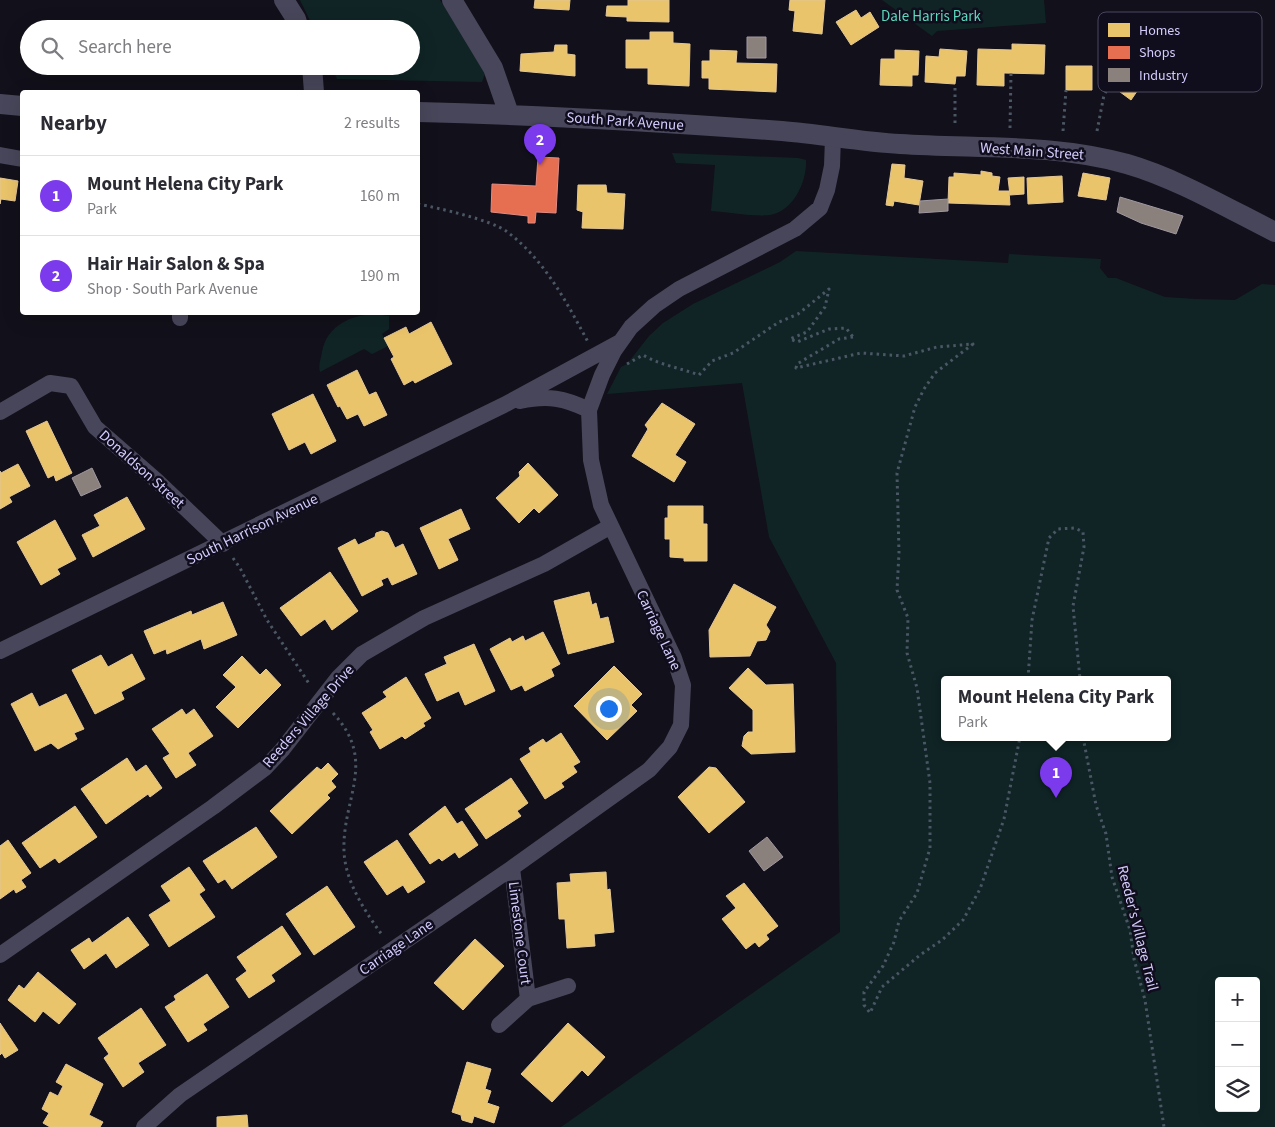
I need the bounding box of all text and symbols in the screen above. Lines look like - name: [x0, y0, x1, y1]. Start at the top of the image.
- park label: Dale Harris Park: [881, 6, 981, 27]
- legend: [1098, 12, 1262, 92]
- search box: [20, 20, 420, 75]
- text: Homes: [1139, 21, 1180, 41]
- icon: search: [38, 34, 66, 62]
- text: Search here: [78, 34, 172, 61]
- text: Shops: [1139, 43, 1175, 63]
- text: Industry: [1139, 66, 1188, 86]
- street label: South Park Avenue: [565, 107, 684, 136]
- text: Nearby: [40, 108, 107, 138]
- text: 2 results: [344, 112, 400, 134]
- pin: 2: [524, 124, 556, 165]
- street label: West Main Street: [979, 137, 1085, 166]
- text: Mount Helena City Park: [87, 171, 283, 198]
- text: 1: [52, 185, 60, 207]
- text: 160 m: [360, 185, 400, 207]
- text: Park: [87, 198, 117, 220]
- text: Hair Hair Salon & Spa: [87, 251, 265, 278]
- text: 2: [52, 265, 60, 287]
- text: 190 m: [360, 265, 400, 287]
- text: Shop · South Park Avenue: [87, 278, 258, 300]
- street label: Donaldson Street: [94, 425, 189, 513]
- street label: South Harrison Avenue: [183, 488, 321, 570]
- street label: Carriage Lane: [631, 587, 686, 674]
- street label: Reeders Village Drive: [258, 660, 359, 772]
- popup: [941, 676, 1171, 741]
- text: Mount Helena City Park: [958, 684, 1154, 711]
- your location: [596, 696, 622, 722]
- text: Park: [958, 711, 988, 733]
- pin: 1: [1040, 757, 1072, 798]
- street label: Reeder's Village Trail: [1112, 863, 1163, 993]
- street label: Limestone Court: [503, 880, 536, 986]
- street label: Carriage Lane: [355, 914, 438, 981]
- map controls: [1215, 977, 1260, 1112]
- button: +: [1215, 977, 1260, 1022]
- button: −: [1215, 1022, 1260, 1067]
- button: layers: [1215, 1067, 1260, 1112]

